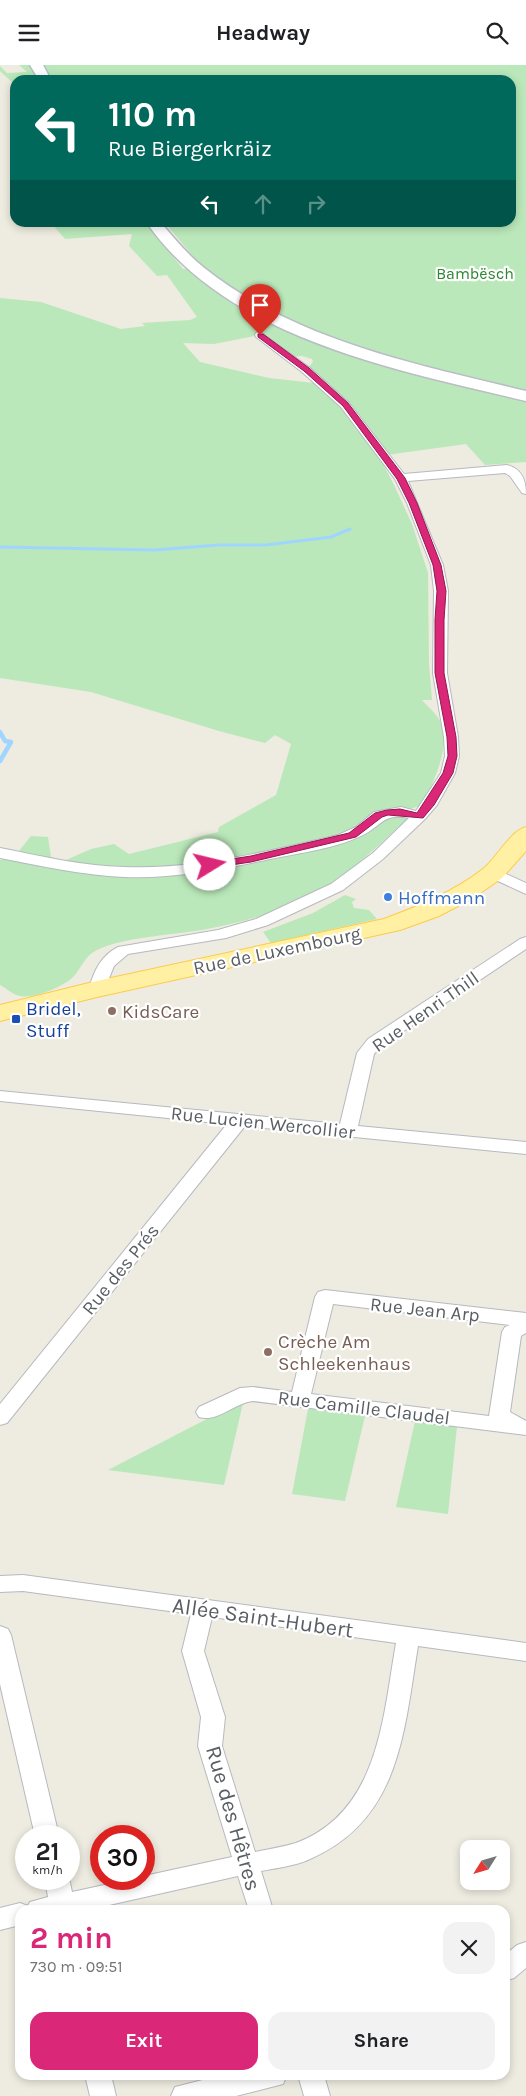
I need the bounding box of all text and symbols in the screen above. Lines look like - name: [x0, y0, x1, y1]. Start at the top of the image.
- icon: menu: [15, 19, 43, 47]
- icon: search: [483, 19, 511, 47]
- text: Headway: [216, 20, 310, 46]
- text: 110 m: [108, 94, 197, 135]
- icon: left: [25, 95, 90, 160]
- text: Rue Biergerkräiz: [108, 136, 272, 162]
- icon: left: [196, 190, 224, 218]
- icon: ahead: [249, 190, 277, 218]
- icon: right: [302, 190, 330, 218]
- park label: Bambësch: [436, 264, 514, 283]
- pin: [239, 284, 281, 335]
- icon: arrive: [246, 291, 274, 319]
- position arrow: [183, 838, 235, 890]
- place label: Hoffmann: [398, 887, 485, 909]
- marker: Hoffmann: [382, 891, 394, 903]
- street label: Rue de Luxembourg: [191, 922, 363, 980]
- street label: Rue Henri Thill: [368, 967, 483, 1057]
- place label: Bridel, Stuff: [26, 998, 81, 1042]
- place label: KidsCare: [122, 1001, 199, 1023]
- marker: KidsCare: [106, 1005, 118, 1017]
- marker: Bridel, Stuff: [10, 1013, 22, 1025]
- street label: Rue Lucien Wercollier: [170, 1102, 356, 1144]
- street label: Rue des Prés: [78, 1220, 164, 1319]
- street label: Rue Jean Arp: [369, 1293, 481, 1327]
- place label: Crèche Am Schleekenhaus: [278, 1331, 411, 1375]
- marker: Crèche Am Schleekenhaus: [262, 1346, 274, 1358]
- street label: Rue Camille Claudel: [277, 1387, 451, 1429]
- street label: Allée Saint-Hubert: [171, 1592, 355, 1644]
- street label: Rue des Hêtres: [200, 1743, 266, 1894]
- speed limit sign: 30: [90, 1825, 155, 1890]
- text: 21: [35, 1837, 60, 1866]
- north arrow: [460, 1840, 510, 1890]
- map controls: [460, 1840, 510, 1890]
- text: km/h: [32, 1863, 63, 1877]
- text: 2 min: [30, 1920, 113, 1956]
- button: close: [443, 1922, 495, 1974]
- text: 730 m · 09:51: [30, 1957, 122, 1976]
- button: Exit: [30, 2012, 258, 2070]
- button: Share: [268, 2012, 495, 2070]

